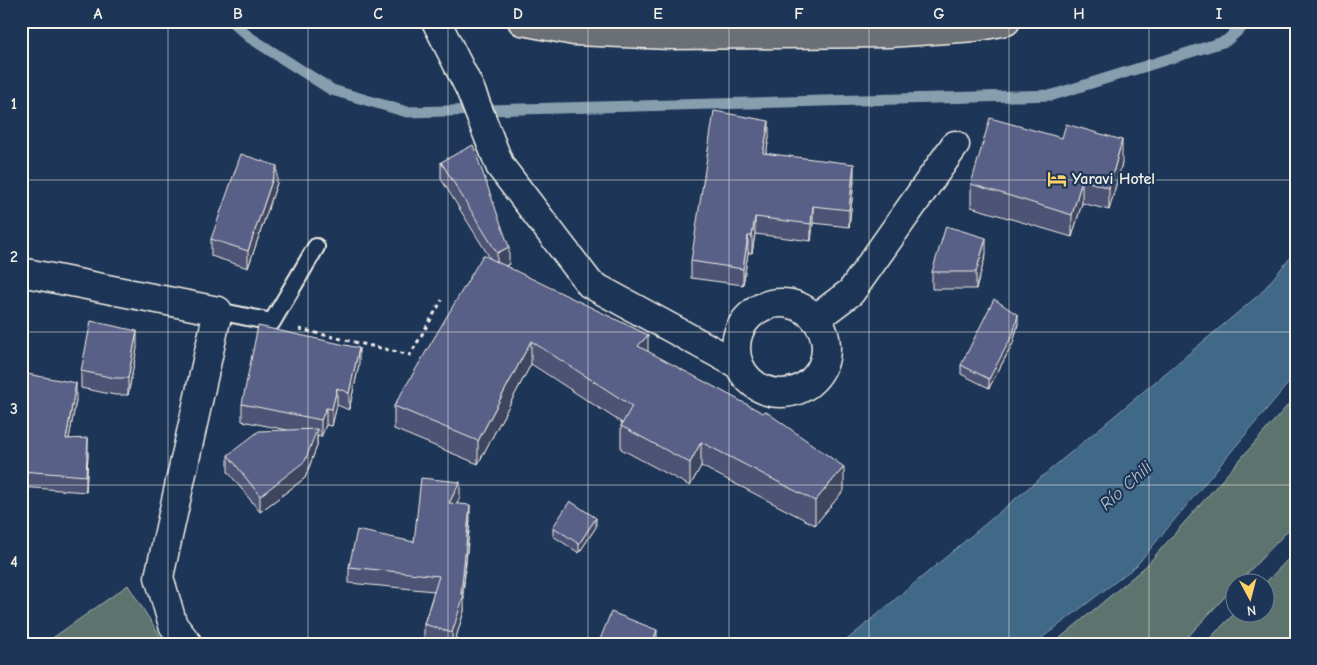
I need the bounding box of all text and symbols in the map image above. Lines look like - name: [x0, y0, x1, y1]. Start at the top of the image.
- text: A: [94, 5, 103, 23]
- text: B: [233, 5, 243, 23]
- text: C: [373, 5, 383, 23]
- text: D: [513, 5, 523, 23]
- text: E: [653, 5, 663, 23]
- text: F: [794, 5, 804, 23]
- text: G: [933, 5, 945, 23]
- text: H: [1073, 5, 1085, 23]
- text: I: [1216, 5, 1222, 23]
- text: 1: [11, 95, 17, 113]
- hotel icon: Yaravi Hotel: [1046, 168, 1068, 190]
- place label: Yaravi Hotel: [1072, 170, 1155, 188]
- text: 2: [10, 248, 18, 266]
- text: 3: [10, 400, 18, 418]
- water label: Río Chili: [1096, 456, 1157, 515]
- text: 4: [10, 553, 18, 571]
- north arrow: [1224, 572, 1274, 622]
- text: N: [1246, 601, 1257, 619]

